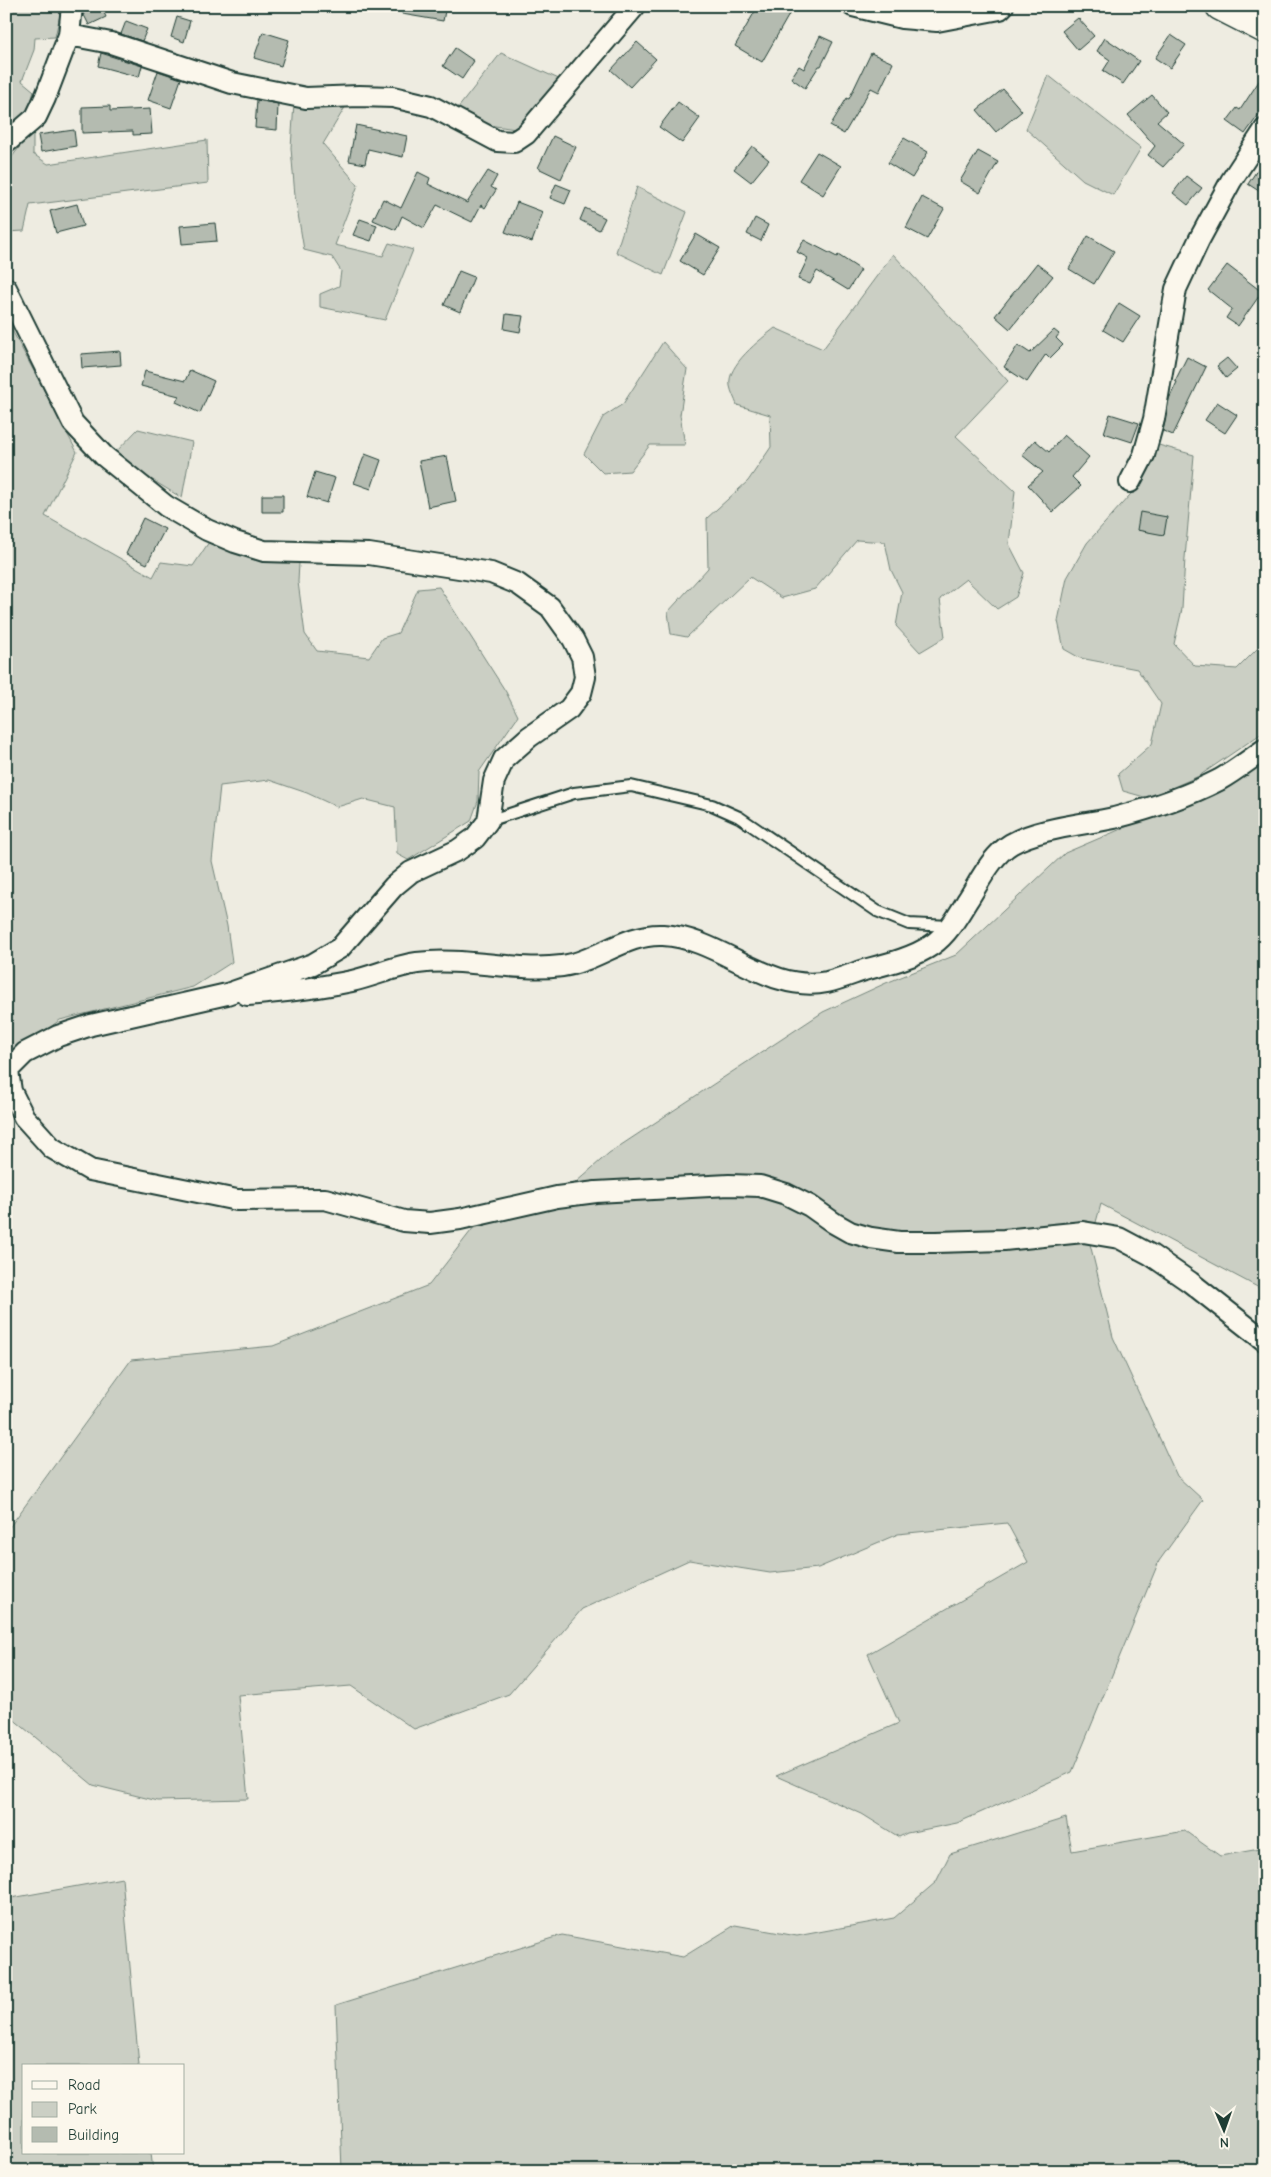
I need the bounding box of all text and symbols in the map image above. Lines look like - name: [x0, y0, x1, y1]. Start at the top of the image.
- legend: [22, 2064, 185, 2154]
- text: Road: [68, 2076, 100, 2094]
- text: Park: [68, 2100, 97, 2118]
- north arrow: [1198, 2104, 1248, 2154]
- text: Building: [68, 2126, 119, 2144]
- text: N: [1220, 2134, 1229, 2151]

